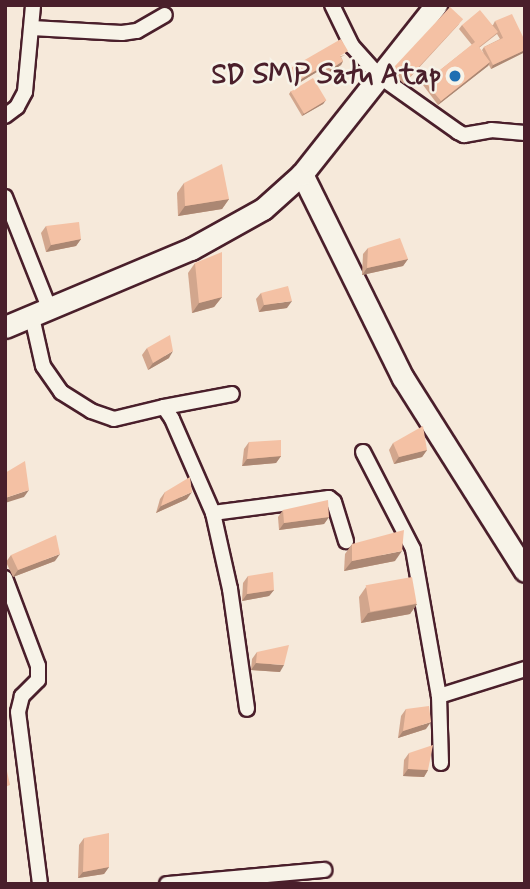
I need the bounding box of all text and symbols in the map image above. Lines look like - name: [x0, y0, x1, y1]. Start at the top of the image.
- place label: SD SMP Satu Atap: [209, 59, 441, 93]
- marker: SD SMP Satu Atap: [447, 68, 463, 84]

